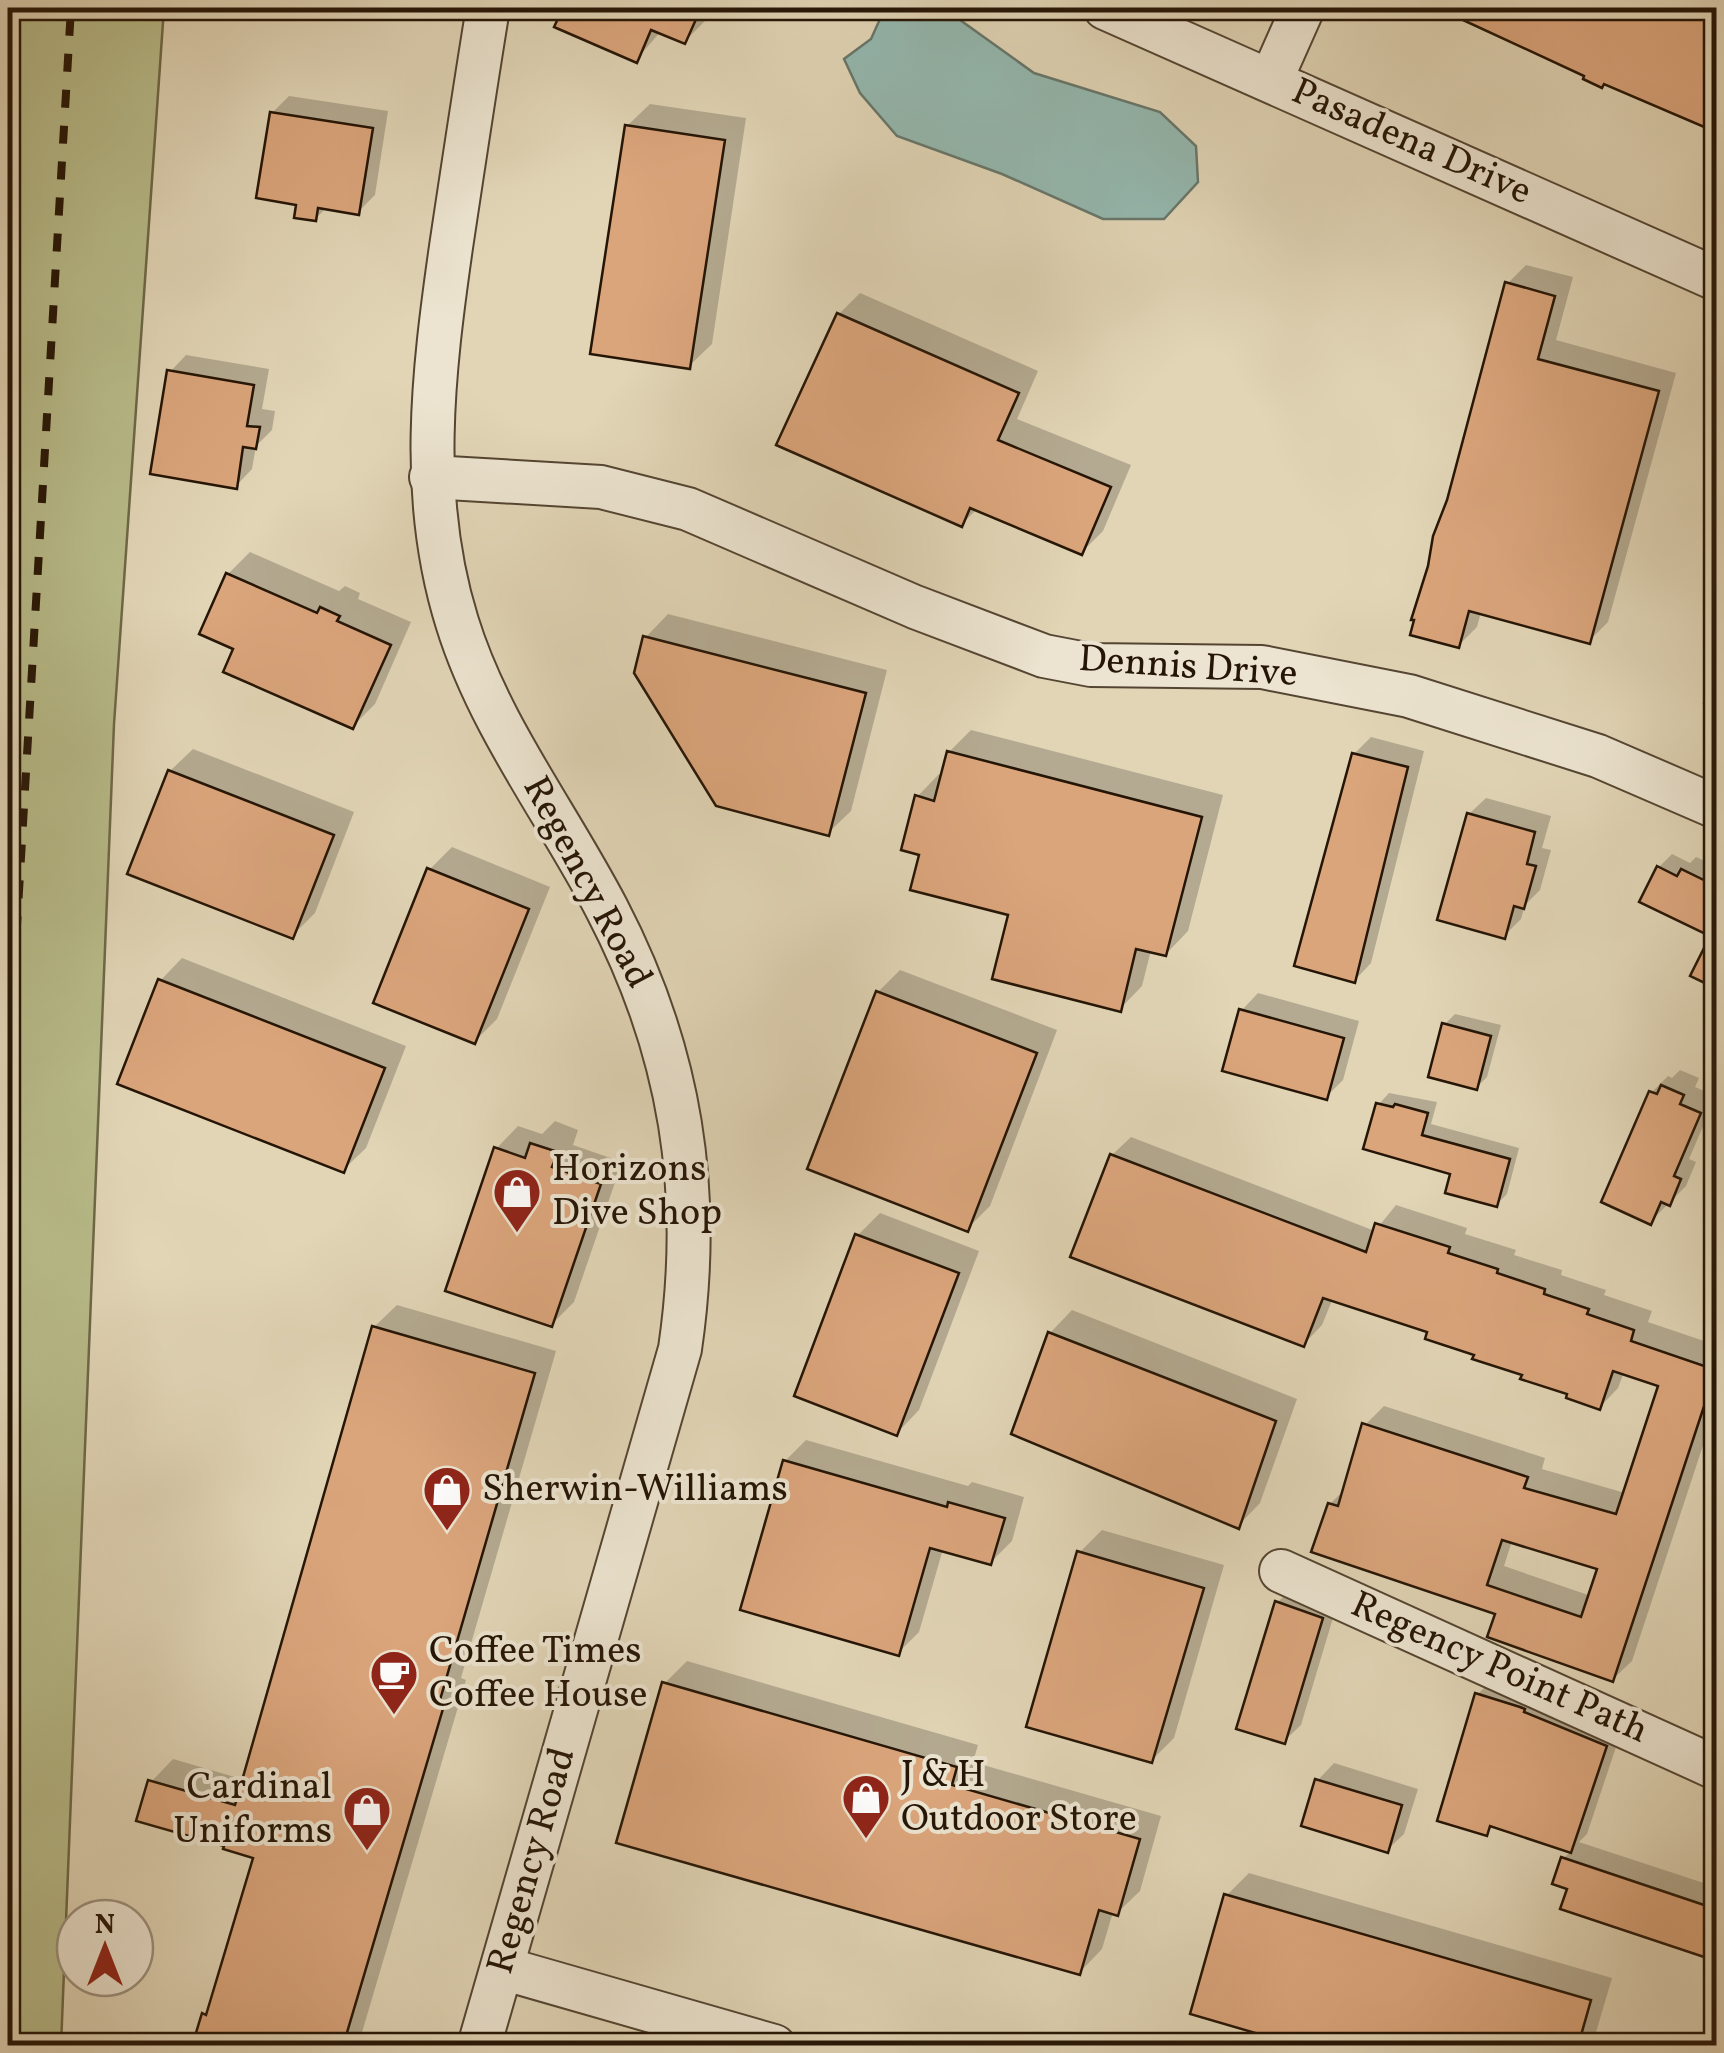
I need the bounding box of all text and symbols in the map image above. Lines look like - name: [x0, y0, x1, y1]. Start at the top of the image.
- street label: Pasadena Drive: [1283, 66, 1539, 220]
- street label: Dennis Drive: [1077, 634, 1299, 702]
- street label: Regency Road: [508, 768, 664, 998]
- place label: Horizons Dive Shop: [552, 1144, 722, 1241]
- shop icon: Horizons Dive Shop: [491, 1166, 543, 1234]
- shop icon: Sherwin-Williams: [421, 1464, 473, 1532]
- place label: Sherwin-Williams: [482, 1464, 788, 1517]
- street label: Regency Point Path: [1342, 1580, 1656, 1758]
- place label: Coffee Times Coffee House: [429, 1626, 647, 1723]
- cafe icon: Coffee Times Coffee House: [368, 1648, 420, 1716]
- street label: Regency Road: [475, 1742, 591, 1980]
- place label: J & H Outdoor Store: [901, 1750, 1137, 1847]
- place label: Cardinal Uniforms: [173, 1762, 332, 1859]
- shop icon: J & H Outdoor Store: [840, 1772, 892, 1840]
- shop icon: Cardinal Uniforms: [341, 1784, 393, 1852]
- north arrow: [55, 1898, 155, 1998]
- text: N: [95, 1906, 115, 1945]

